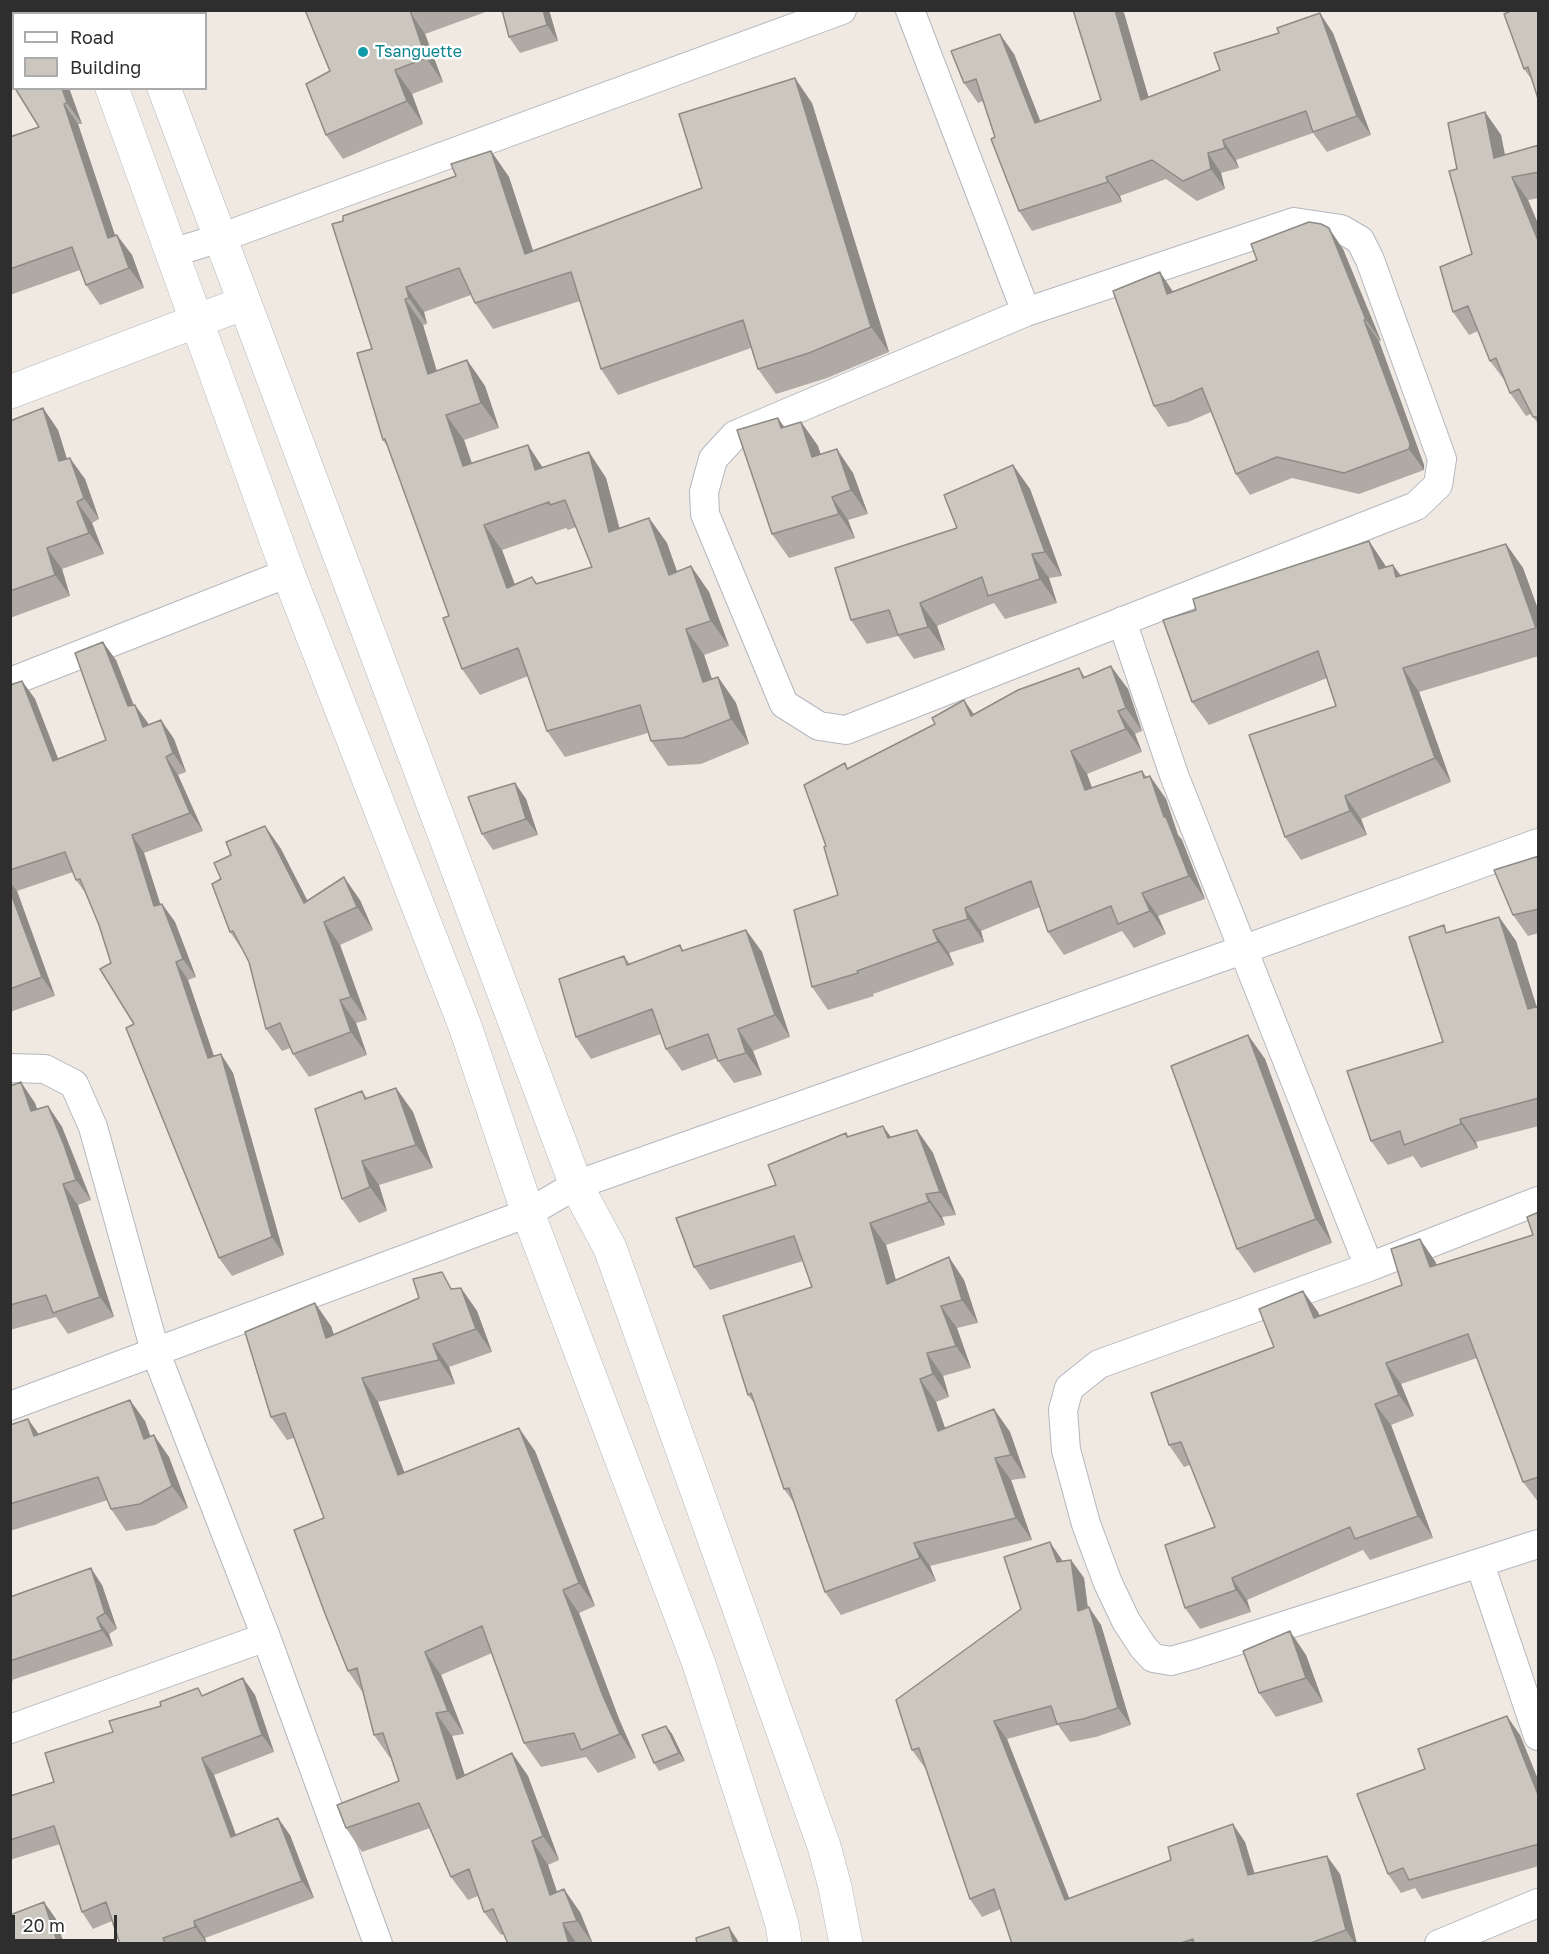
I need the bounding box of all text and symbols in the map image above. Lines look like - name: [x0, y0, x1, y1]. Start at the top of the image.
- legend: [12, 12, 207, 90]
- text: Road: [70, 26, 114, 48]
- place label: Tsanguette: [375, 42, 462, 62]
- marker: Tsanguette: [356, 45, 370, 59]
- text: Building: [70, 56, 141, 78]
- scale bar: [15, 1903, 120, 1941]
- text: 20 m: [23, 1914, 65, 1936]

